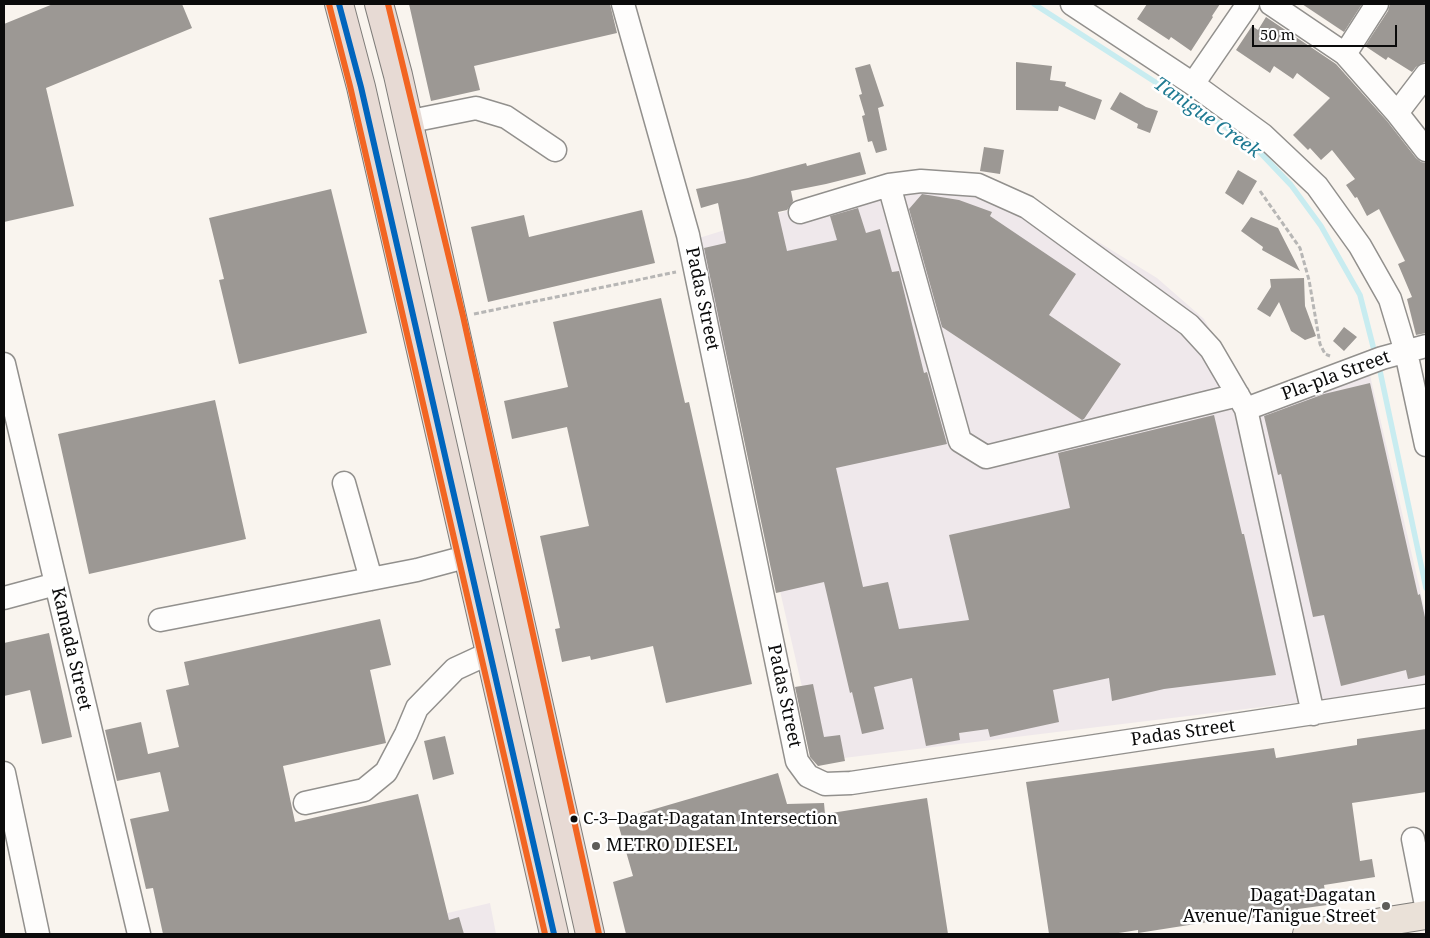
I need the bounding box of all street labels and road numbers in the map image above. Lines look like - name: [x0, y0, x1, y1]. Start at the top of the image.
- street label: Padas Street: [681, 245, 723, 353]
- street label: Pla-pla Street: [1279, 346, 1393, 406]
- street label: Kamada Street: [46, 585, 96, 713]
- street label: Padas Street: [763, 642, 805, 750]
- street label: Padas Street: [1129, 715, 1237, 751]

